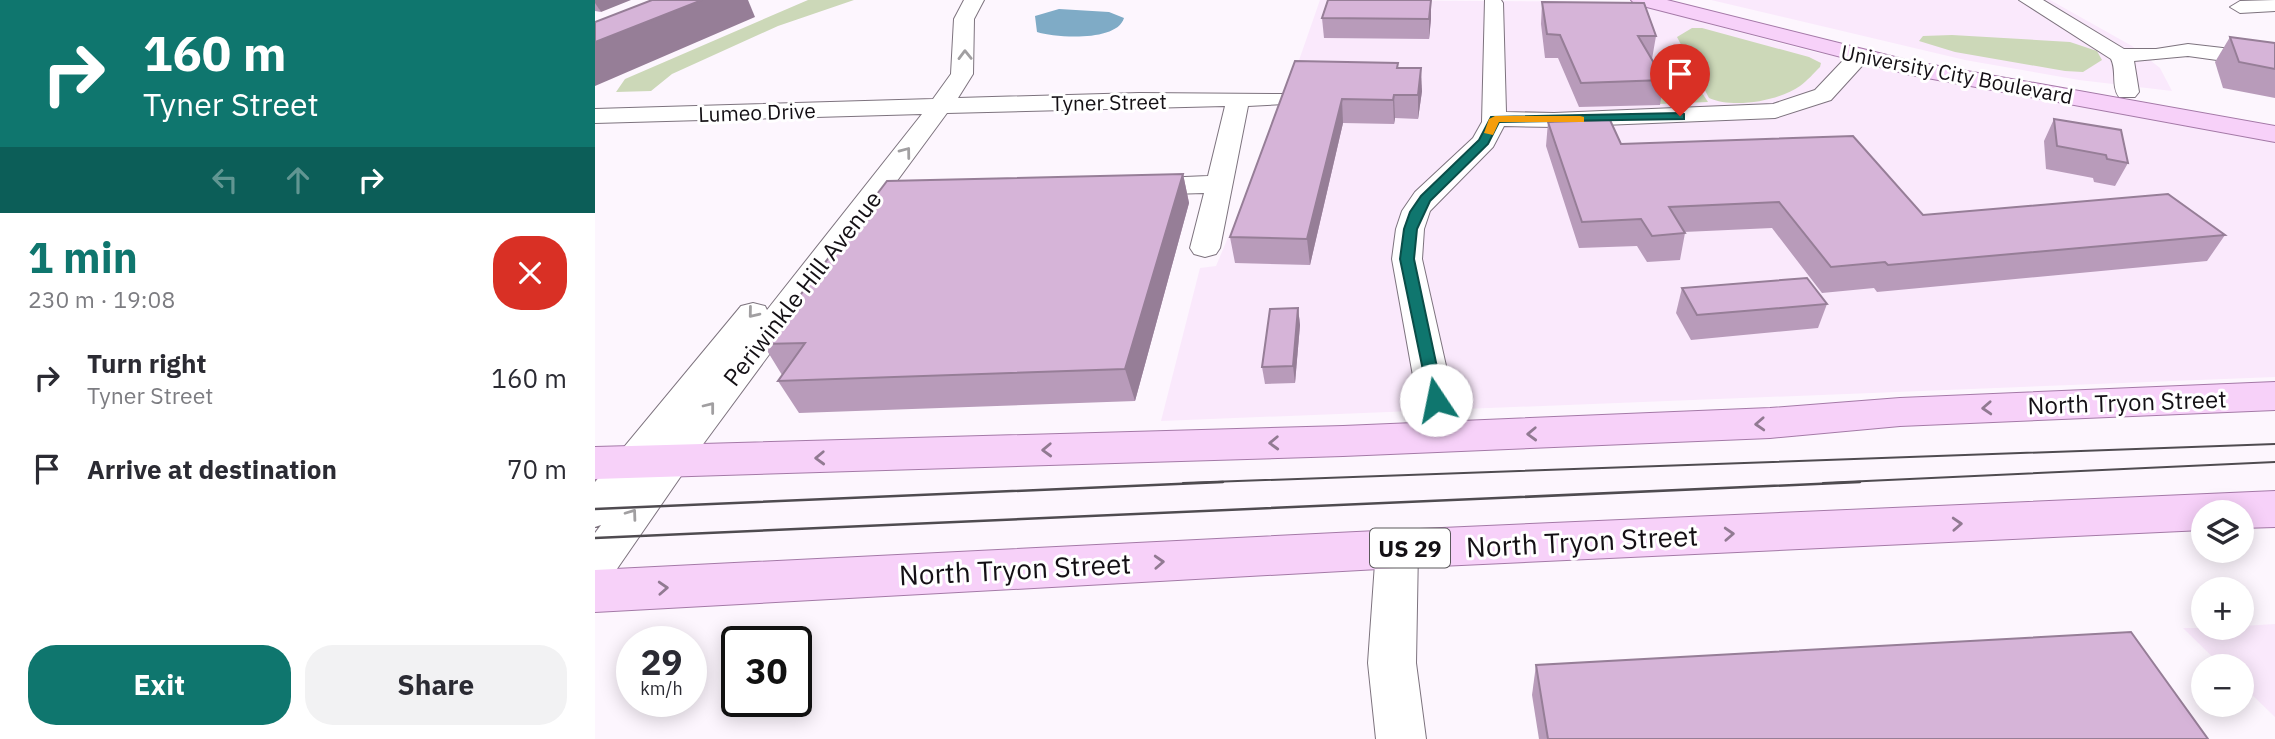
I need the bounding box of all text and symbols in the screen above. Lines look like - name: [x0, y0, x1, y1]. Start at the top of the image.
- text: 160 m: [143, 21, 287, 84]
- icon: right: [28, 28, 119, 119]
- street label: University City Boulevard: [1839, 38, 2075, 110]
- pin: [1650, 44, 1710, 116]
- one-way arrow: [957, 50, 973, 60]
- icon: arrive: [1661, 55, 1699, 93]
- text: Tyner Street: [143, 83, 319, 125]
- street label: Tyner Street: [1051, 87, 1167, 117]
- street label: Lumeo Drive: [698, 96, 816, 128]
- one-way arrow: [898, 147, 911, 159]
- icon: left: [206, 161, 244, 199]
- icon: ahead: [279, 161, 317, 199]
- icon: right: [352, 161, 390, 199]
- street label: Periwinkle Hill Avenue: [716, 184, 888, 392]
- text: 1 min: [28, 230, 138, 285]
- button: close: [493, 236, 567, 310]
- text: 230 m · 19:08: [28, 284, 175, 314]
- one-way arrow: [748, 306, 761, 318]
- text: Turn right: [87, 346, 206, 380]
- icon: right: [28, 359, 66, 397]
- text: 160 m: [491, 361, 567, 395]
- position arrow: [1399, 363, 1473, 437]
- text: Tyner Street: [87, 380, 213, 410]
- street label: North Tryon Street: [2027, 383, 2227, 421]
- one-way arrow: [1981, 401, 1992, 416]
- one-way arrow: [702, 402, 715, 415]
- one-way arrow: [1754, 416, 1765, 431]
- one-way arrow: [1527, 426, 1538, 441]
- one-way arrow: [1269, 436, 1280, 451]
- one-way arrow: [1041, 443, 1052, 458]
- icon: arrive: [28, 450, 66, 488]
- one-way arrow: [814, 450, 825, 465]
- text: Arrive at destination: [87, 452, 337, 486]
- text: 70 m: [507, 452, 567, 486]
- map controls: [2191, 500, 2254, 717]
- button: layers: [2191, 500, 2254, 563]
- one-way arrow: [624, 509, 636, 522]
- street label: North Tryon Street: [1465, 516, 1699, 566]
- one-way arrow: [1951, 516, 1962, 531]
- one-way arrow: [1724, 527, 1735, 542]
- road number: US 29: [1370, 528, 1450, 568]
- street label: North Tryon Street: [898, 544, 1132, 594]
- one-way arrow: [1154, 554, 1165, 569]
- button: +: [2191, 577, 2254, 640]
- one-way arrow: [658, 580, 669, 595]
- speed limit sign: 30: [721, 626, 812, 717]
- text: 29: [640, 639, 683, 685]
- button: Exit: [28, 645, 291, 725]
- button: Share: [305, 645, 567, 725]
- button: −: [2191, 654, 2254, 717]
- text: km/h: [640, 677, 683, 700]

